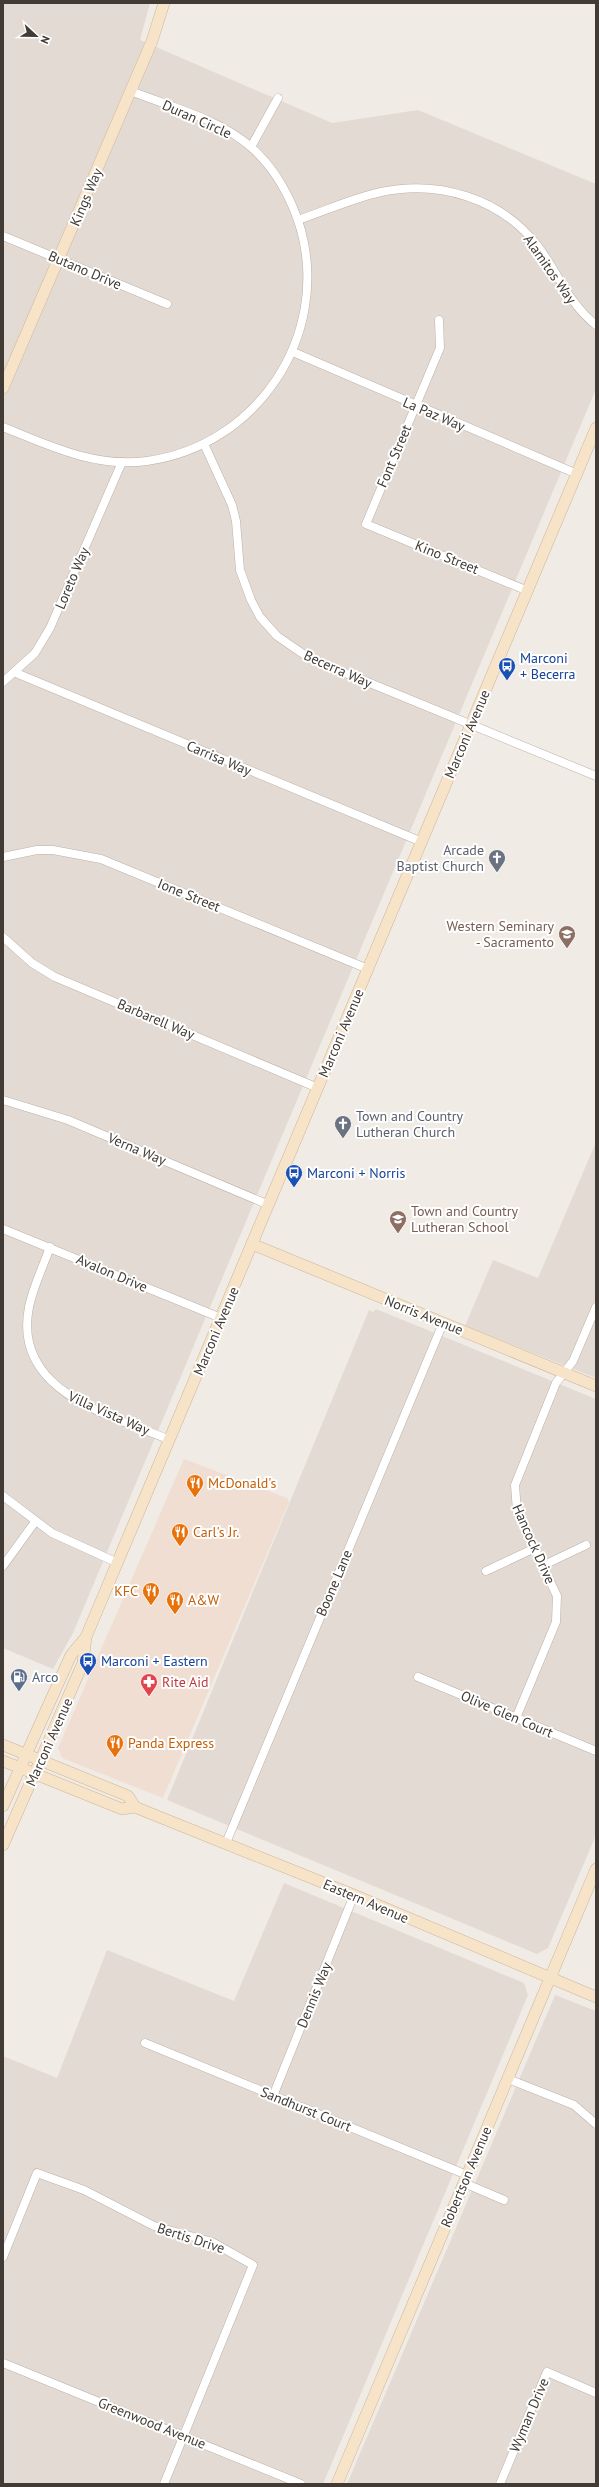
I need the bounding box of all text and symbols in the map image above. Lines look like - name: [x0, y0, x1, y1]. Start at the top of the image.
- north arrow: [16, 16, 56, 56]
- text: N: [37, 34, 53, 46]
- street label: Duran Circle: [160, 96, 234, 142]
- street label: Kings Way: [66, 165, 106, 229]
- street label: Alamitos Way: [520, 231, 581, 307]
- street label: Butano Drive: [46, 247, 124, 293]
- street label: La Paz Way: [400, 393, 468, 435]
- street label: Font Street: [373, 422, 415, 490]
- street label: Kino Street: [413, 536, 482, 578]
- street label: Loreto Way: [51, 544, 93, 612]
- street label: Becerra Way: [301, 646, 375, 692]
- place label: Marconi + Becerra: [520, 649, 576, 683]
- bus stop icon: Marconi + Becerra: [497, 656, 517, 681]
- street label: Marconi Avenue: [440, 687, 494, 781]
- street label: Carrisa Way: [184, 736, 255, 780]
- place label: Arcade Baptist Church: [397, 841, 484, 875]
- church icon: Arcade Baptist Church: [487, 848, 507, 873]
- street label: Ione Street: [155, 874, 223, 916]
- place label: Western Seminary - Sacramento: [447, 917, 554, 951]
- school or university icon: Western Seminary - Sacramento: [557, 924, 577, 949]
- street label: Marconi Avenue: [314, 986, 368, 1080]
- street label: Barbarell Way: [115, 995, 198, 1044]
- place label: Town and Country Lutheran Church: [356, 1107, 464, 1141]
- church icon: Town and Country Lutheran Church: [333, 1114, 353, 1139]
- street label: Verna Way: [104, 1128, 169, 1169]
- bus stop icon: Marconi + Norris: [284, 1163, 304, 1188]
- place label: Marconi + Norris: [307, 1164, 405, 1182]
- place label: Town and Country Lutheran School: [411, 1202, 519, 1236]
- school or university icon: Town and Country Lutheran School: [388, 1209, 408, 1234]
- street label: Avalon Drive: [74, 1250, 150, 1296]
- street label: Marconi Avenue: [189, 1284, 243, 1378]
- street label: Norris Avenue: [382, 1291, 466, 1339]
- street label: Villa Vista Way: [65, 1387, 153, 1439]
- restaurant icon: McDonald's: [185, 1473, 205, 1498]
- place label: McDonald's: [208, 1474, 276, 1492]
- street label: Hancock Drive: [508, 1501, 560, 1587]
- restaurant icon: Carl's Jr.: [170, 1522, 190, 1547]
- place label: Carl's Jr.: [193, 1523, 239, 1541]
- street label: Boone Lane: [312, 1547, 356, 1619]
- restaurant icon: KFC: [141, 1581, 161, 1606]
- place label: KFC: [114, 1582, 138, 1600]
- restaurant icon: A&W: [165, 1590, 185, 1615]
- place label: A&W: [188, 1591, 220, 1609]
- bus stop icon: Marconi + Eastern: [78, 1651, 98, 1676]
- place label: Marconi + Eastern: [101, 1652, 208, 1670]
- fuel station icon: Arco: [9, 1667, 29, 1692]
- place label: Arco: [32, 1668, 58, 1686]
- pharmacy icon: Rite Aid: [139, 1672, 159, 1697]
- place label: Rite Aid: [162, 1673, 209, 1691]
- street label: Olive Glen Court: [458, 1686, 556, 1742]
- street label: Marconi Avenue: [22, 1695, 76, 1789]
- restaurant icon: Panda Express: [105, 1733, 125, 1758]
- place label: Panda Express: [128, 1734, 214, 1752]
- street label: Eastern Avenue: [320, 1875, 412, 1927]
- street label: Dennis Way: [293, 1959, 335, 2030]
- street label: Sandhurst Court: [258, 2083, 354, 2135]
- street label: Robertson Avenue: [437, 2124, 495, 2230]
- street label: Bertis Drive: [155, 2219, 227, 2257]
- street label: Wyman Drive: [505, 2375, 553, 2455]
- street label: Greenwood Avenue: [95, 2393, 209, 2453]

